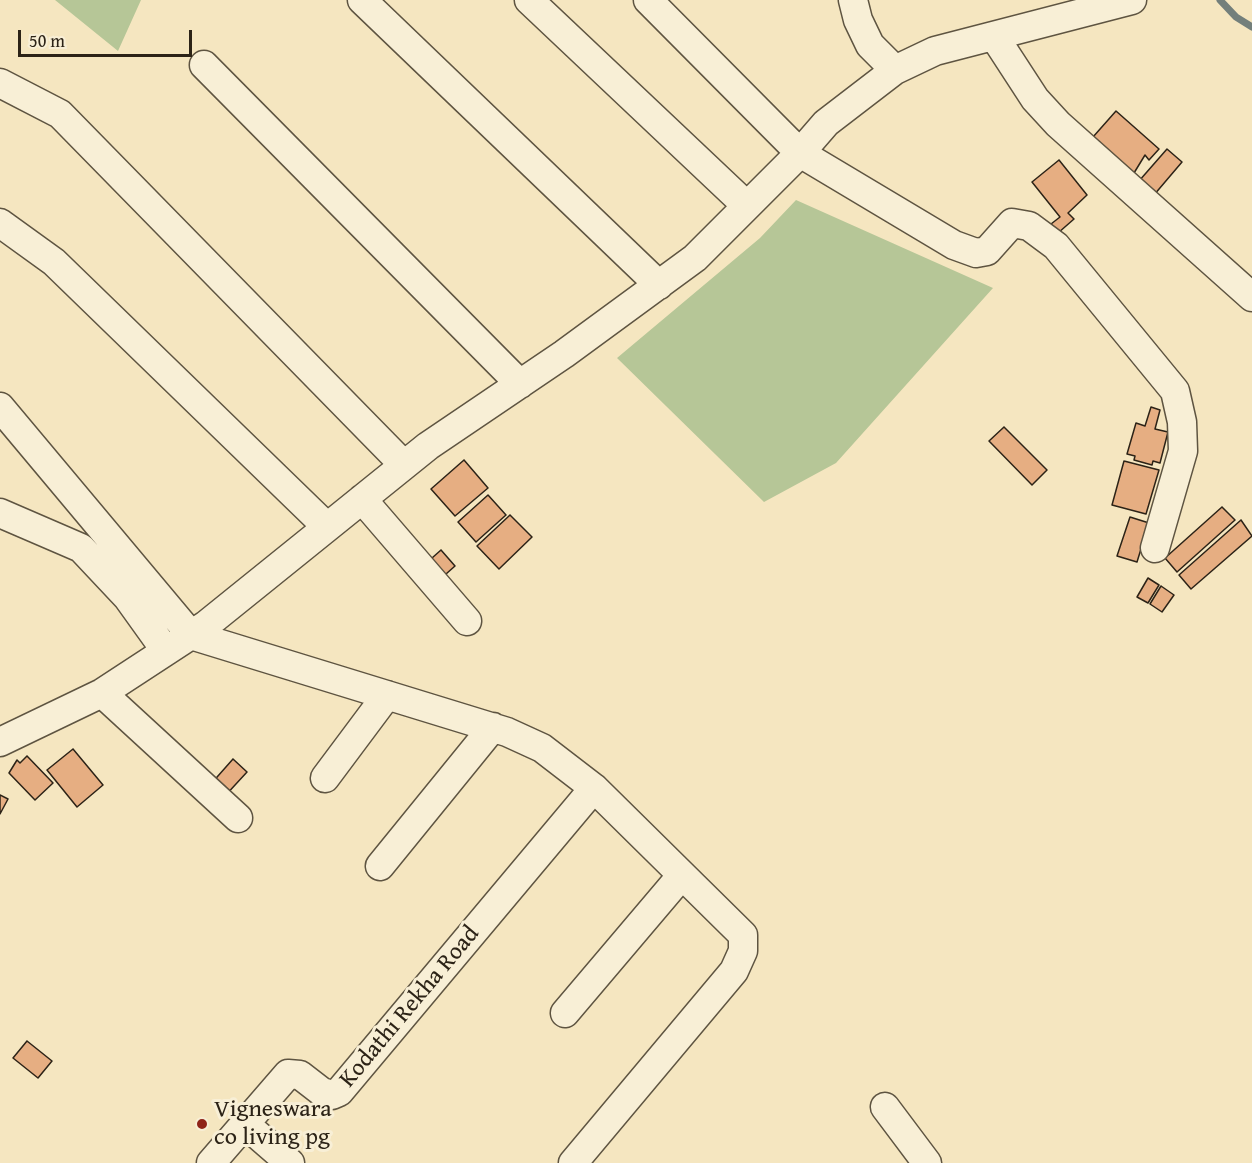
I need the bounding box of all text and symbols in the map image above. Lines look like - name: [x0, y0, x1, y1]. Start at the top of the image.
- scale bar: [21, 18, 195, 56]
- text: 50 m: [29, 27, 65, 54]
- street label: Kodathi Rekha Road: [334, 920, 486, 1094]
- place label: Vigneswara co living pg: [214, 1096, 332, 1152]
- marker: Vigneswara co living pg: [195, 1117, 209, 1131]

